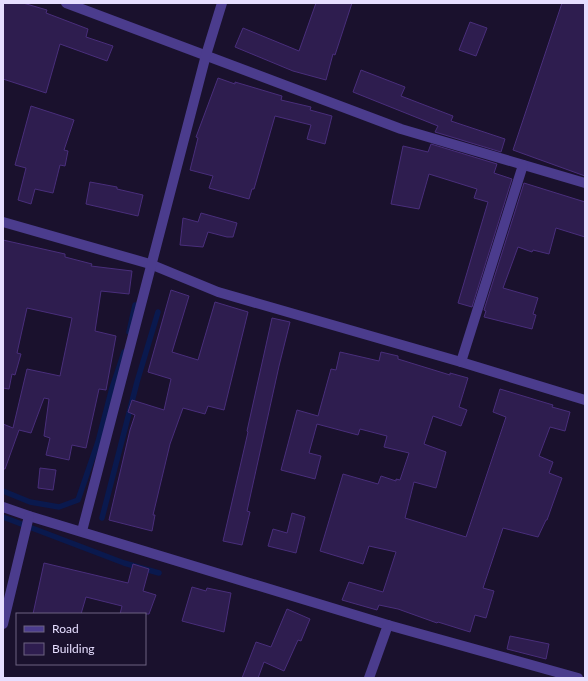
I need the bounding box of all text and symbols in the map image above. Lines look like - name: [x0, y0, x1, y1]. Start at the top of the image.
- legend: [16, 613, 146, 665]
- text: Road: [52, 621, 79, 636]
- text: Building: [52, 641, 95, 656]

